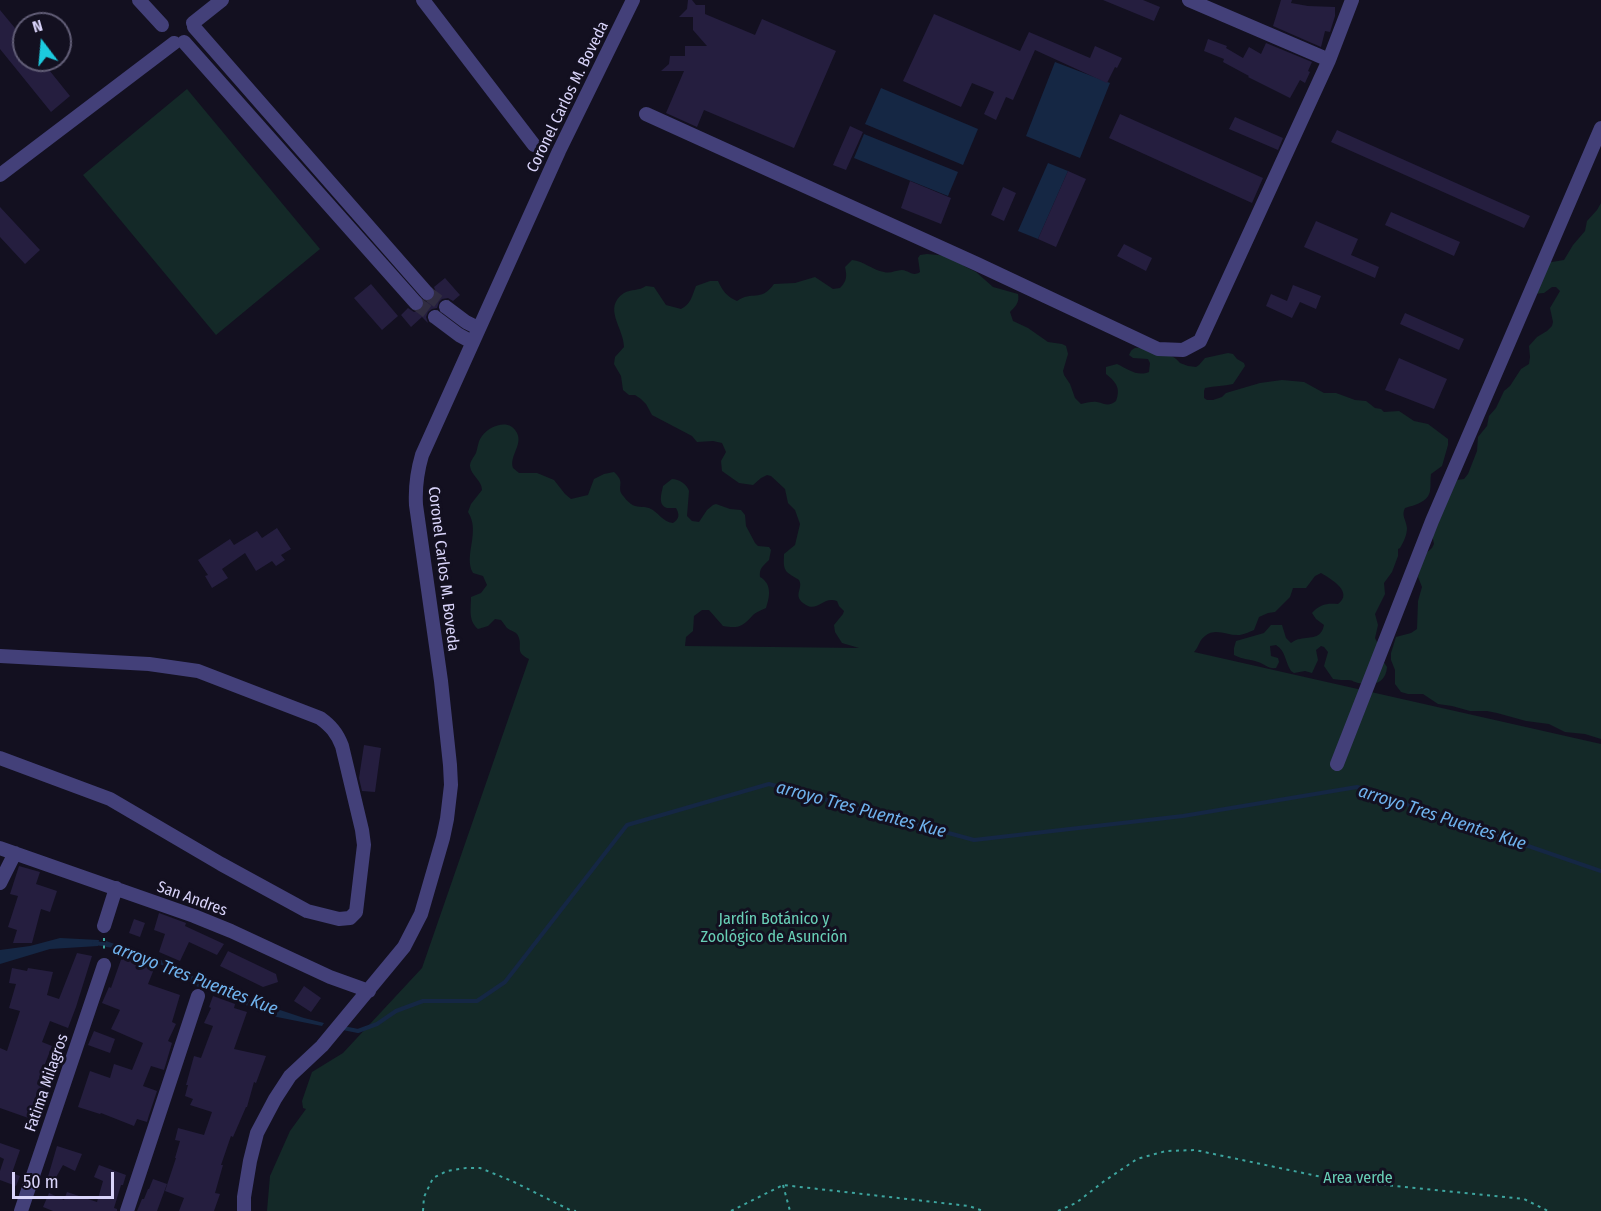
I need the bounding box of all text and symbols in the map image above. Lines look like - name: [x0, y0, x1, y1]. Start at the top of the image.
- north arrow: [12, 12, 72, 72]
- text: N: [30, 16, 45, 37]
- street label: Coronel Carlos M. Boveda: [523, 18, 613, 176]
- street label: Coronel Carlos M. Boveda: [423, 486, 463, 652]
- water label: arroyo Tres Puentes Kue: [774, 777, 948, 843]
- water label: arroyo Tres Puentes Kue: [1355, 781, 1529, 855]
- street label: San Andres: [154, 877, 230, 921]
- park label: Jardín Botánico y Zoológico de Asunción: [701, 910, 847, 948]
- water label: arroyo Tres Puentes Kue: [109, 938, 281, 1020]
- street label: Fatima Milagros: [21, 1032, 73, 1134]
- scale bar: [15, 1160, 117, 1198]
- park label: Area verde: [1323, 1169, 1393, 1189]
- text: 50 m: [23, 1171, 59, 1193]

